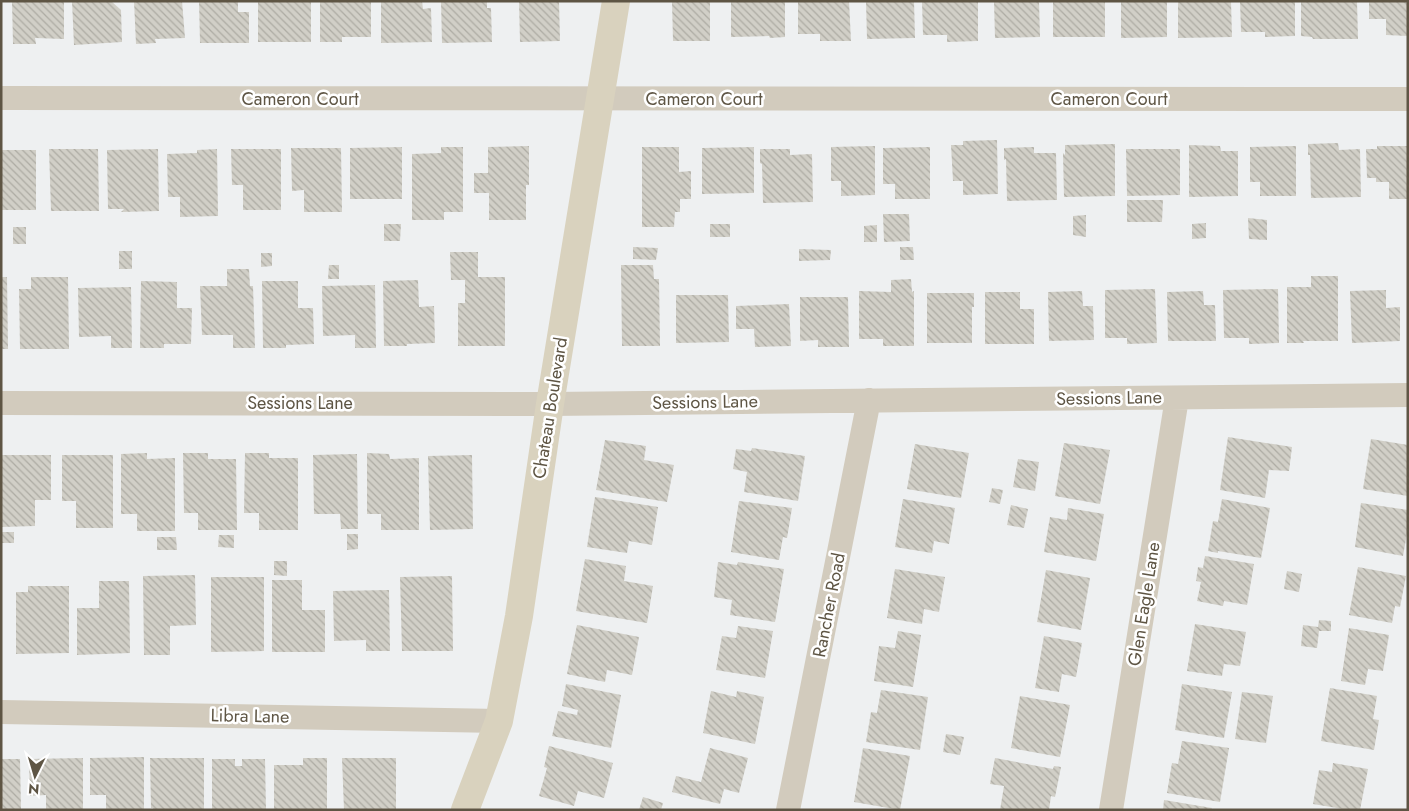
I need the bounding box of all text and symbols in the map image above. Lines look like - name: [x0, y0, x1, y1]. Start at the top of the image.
- street label: Cameron Court: [242, 86, 359, 112]
- street label: Cameron Court: [646, 86, 763, 112]
- street label: Cameron Court: [1051, 86, 1168, 112]
- street label: Chateau Boulevard: [526, 335, 574, 481]
- street label: Sessions Lane: [1056, 384, 1162, 412]
- street label: Sessions Lane: [652, 388, 758, 416]
- street label: Sessions Lane: [247, 390, 353, 416]
- street label: Glen Eagle Lane: [1121, 540, 1167, 668]
- street label: Rancher Road: [806, 551, 852, 659]
- street label: Libra Lane: [210, 702, 290, 730]
- north arrow: [10, 751, 60, 801]
- text: N: [27, 779, 40, 799]

